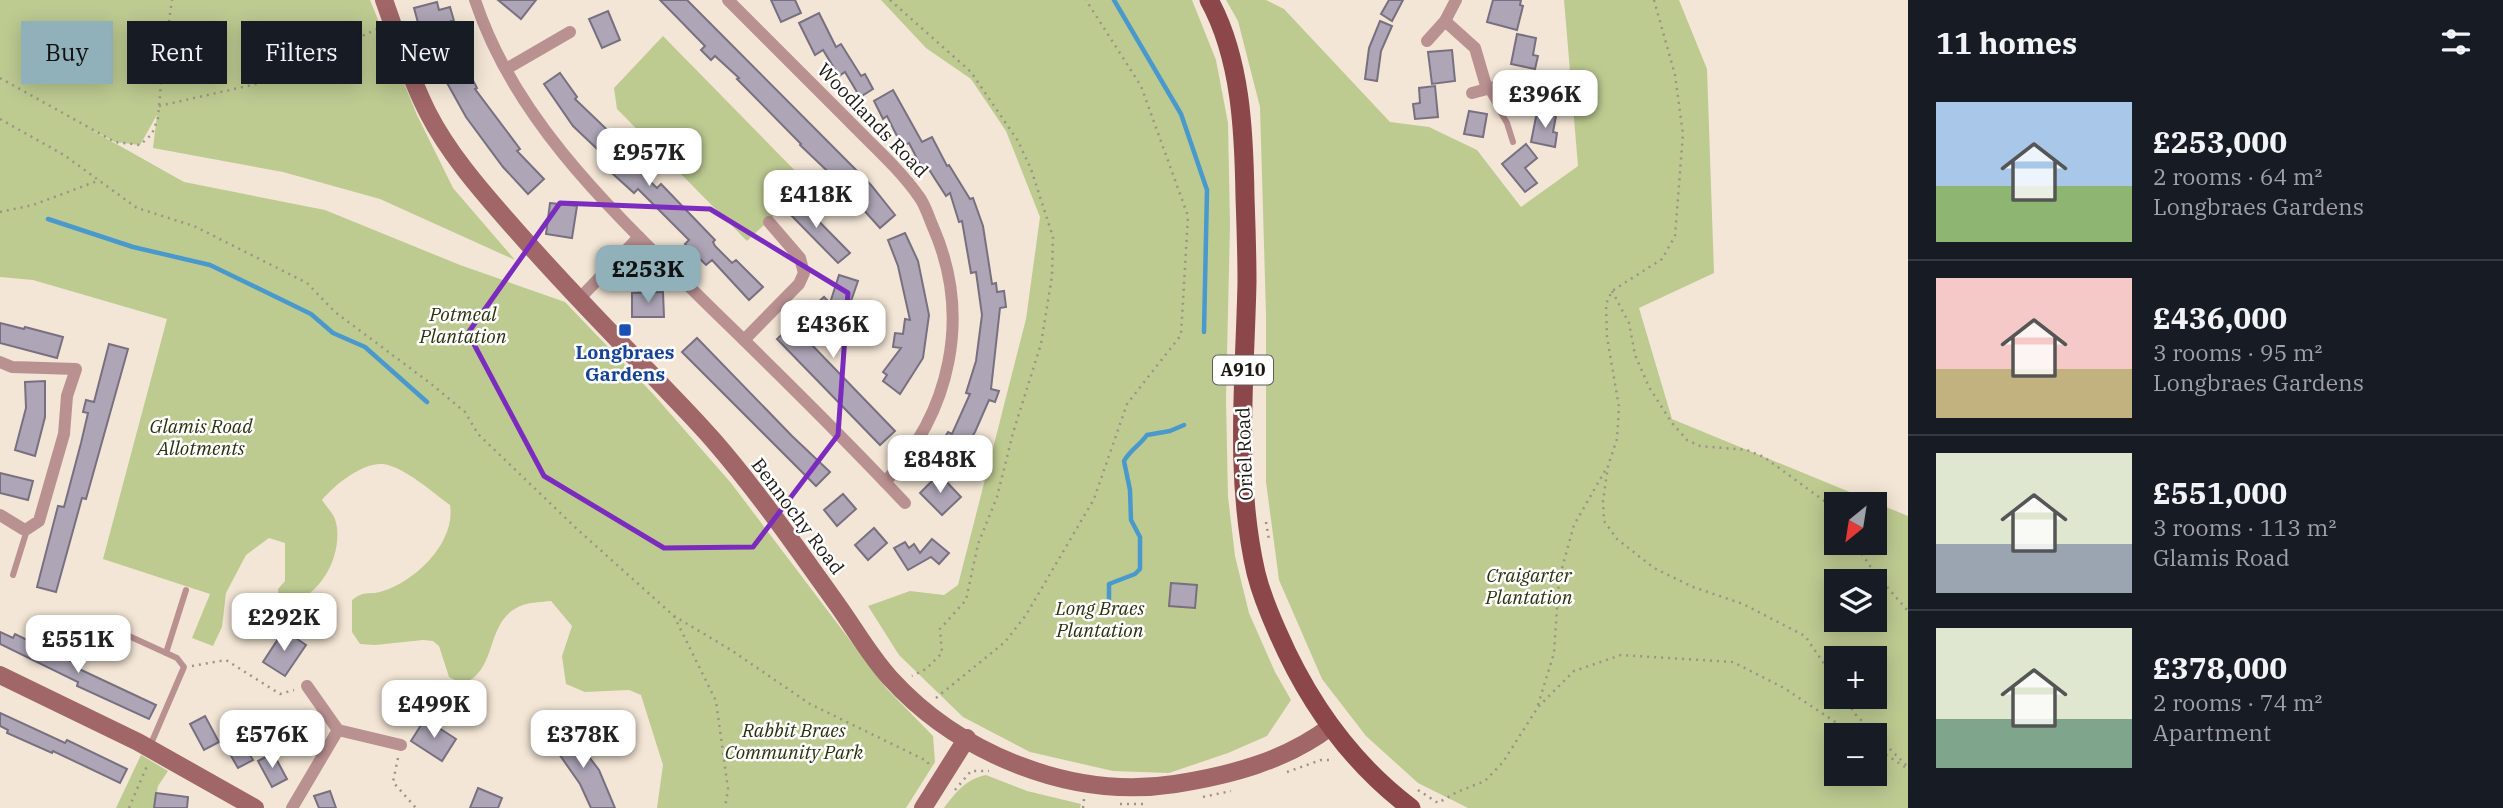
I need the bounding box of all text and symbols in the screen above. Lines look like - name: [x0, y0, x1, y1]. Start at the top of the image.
- chip: Buy: [21, 21, 113, 84]
- chip: Rent: [127, 21, 227, 84]
- chip: Filters: [241, 21, 362, 84]
- chip: New: [376, 21, 474, 84]
- text: 11 homes: [1936, 23, 2077, 62]
- icon: filters: [2437, 23, 2475, 61]
- street label: Woodlands Road: [812, 58, 934, 182]
- pin: £396K: [1496, 71, 1594, 130]
- text: £396K: [1509, 78, 1581, 108]
- text: £253,000: [2153, 122, 2287, 161]
- pin: £957K: [600, 128, 698, 188]
- icon: home: [1992, 130, 2076, 214]
- text: £957K: [613, 136, 685, 166]
- text: 2 rooms · 64 m²: [2153, 161, 2323, 191]
- pin: £418K: [767, 170, 865, 230]
- text: £418K: [780, 178, 852, 208]
- text: Longbraes Gardens: [2153, 191, 2364, 221]
- pin: £253K: [599, 246, 697, 305]
- text: £253K: [612, 253, 684, 283]
- text: £436,000: [2153, 298, 2287, 337]
- pin: £436K: [784, 300, 882, 360]
- park label: Potmeal Plantation: [418, 302, 507, 348]
- icon: home: [1992, 306, 2076, 390]
- text: £436K: [797, 308, 869, 338]
- marker: Longbraes Gardens: [617, 322, 633, 338]
- text: 3 rooms · 95 m²: [2153, 337, 2323, 367]
- place label: Longbraes Gardens: [576, 340, 674, 386]
- road number: A910: [1213, 356, 1273, 384]
- text: Longbraes Gardens: [2153, 367, 2364, 397]
- street label: Oriel Road: [1230, 407, 1258, 501]
- park label: Glamis Road Allotments: [150, 414, 253, 460]
- pin: £848K: [891, 435, 989, 495]
- text: £848K: [904, 443, 976, 473]
- street label: Bennochy Road: [746, 453, 850, 579]
- text: £551,000: [2153, 473, 2287, 512]
- icon: home: [1992, 481, 2076, 565]
- north arrow: [1824, 492, 1886, 555]
- map controls: [1824, 492, 1887, 786]
- text: 3 rooms · 113 m²: [2153, 512, 2336, 542]
- text: Glamis Road: [2153, 542, 2290, 572]
- park label: Craigarter Plantation: [1484, 563, 1573, 609]
- button: layers: [1824, 569, 1887, 632]
- pin: £292K: [235, 594, 333, 653]
- park label: Long Braes Plantation: [1055, 596, 1144, 642]
- text: £292K: [248, 601, 320, 631]
- pin: £551K: [29, 616, 127, 675]
- text: £551K: [42, 623, 114, 653]
- button: +: [1824, 646, 1887, 709]
- text: £378,000: [2153, 648, 2287, 687]
- icon: home: [1992, 656, 2076, 740]
- pin: £499K: [385, 680, 483, 740]
- text: 2 rooms · 74 m²: [2153, 687, 2323, 717]
- text: £499K: [398, 688, 470, 718]
- pin: £576K: [223, 710, 321, 770]
- pin: £378K: [534, 710, 632, 770]
- text: Apartment: [2153, 717, 2271, 747]
- text: £576K: [236, 718, 308, 748]
- text: £378K: [547, 718, 619, 748]
- park label: Rabbit Braes Community Park: [725, 718, 864, 764]
- button: −: [1824, 723, 1887, 786]

